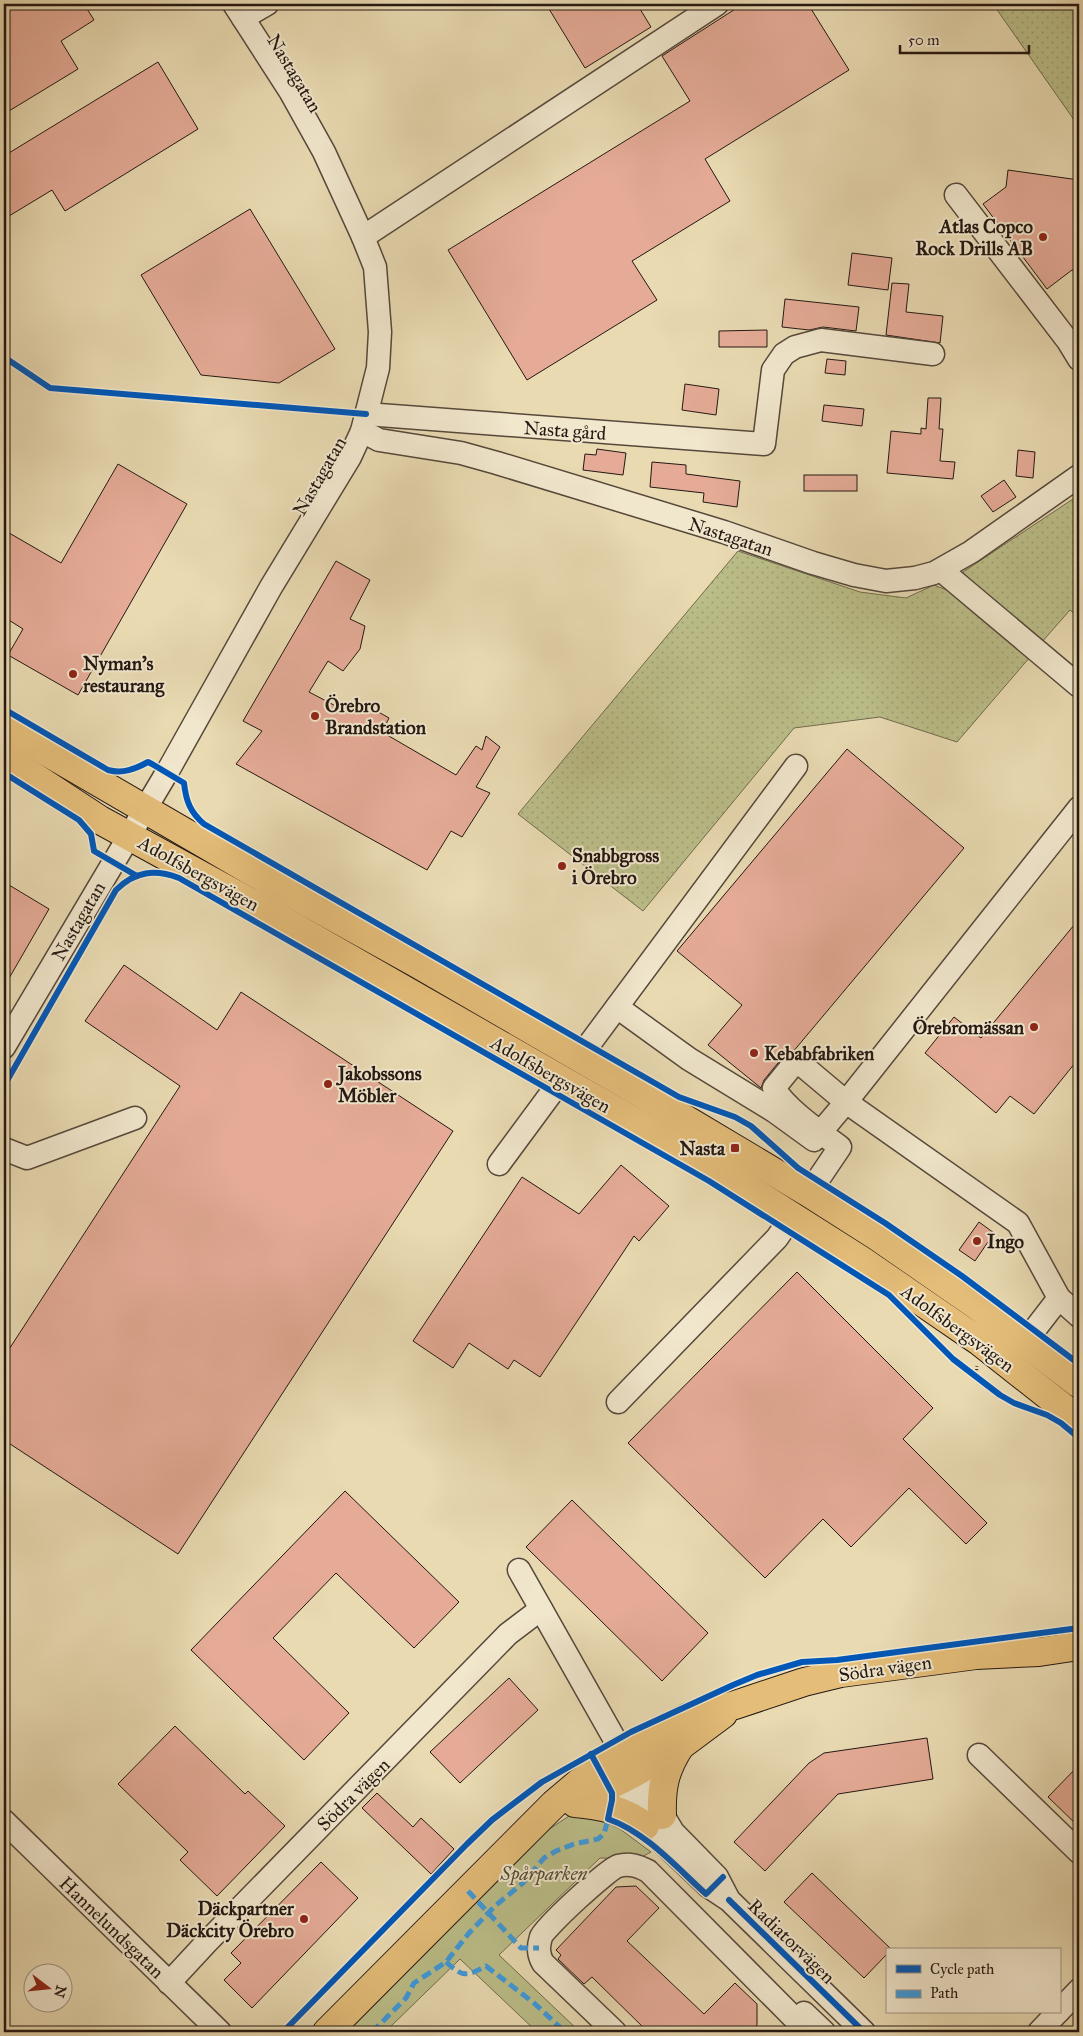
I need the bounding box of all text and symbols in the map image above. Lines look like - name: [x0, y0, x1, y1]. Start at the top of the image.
- scale bar: [900, 22, 1029, 54]
- street label: Nastagatan: [261, 30, 327, 117]
- text: 50 m: [908, 31, 940, 49]
- place label: Atlas Copco Rock Drills AB: [915, 215, 1033, 260]
- marker: Atlas Copco Rock Drills AB: [1037, 231, 1049, 243]
- street label: Nasta gård: [523, 416, 608, 446]
- street label: Nastagatan: [288, 433, 352, 520]
- street label: Nastagatan: [685, 512, 776, 562]
- place label: Nyman's restaurang: [82, 652, 165, 698]
- marker: Nyman's restaurang: [67, 668, 79, 680]
- place label: Örebro Brandstation: [325, 693, 427, 739]
- marker: Örebro Brandstation: [309, 710, 321, 722]
- street label: Adolfsbergsvägen: [133, 830, 263, 917]
- place label: Snabbgross i Örebro: [572, 844, 659, 889]
- marker: Snabbgross i Örebro: [556, 860, 568, 872]
- street label: Nastagatan: [47, 878, 111, 965]
- place label: Örebromässan: [913, 1015, 1025, 1039]
- marker: Örebromässan: [1028, 1021, 1040, 1033]
- street label: Adolfsbergsvägen: [485, 1030, 615, 1119]
- place label: Kebabfabriken: [764, 1042, 875, 1065]
- marker: Kebabfabriken: [748, 1047, 760, 1059]
- place label: Jakobssons Möbler: [335, 1062, 422, 1107]
- marker: Jakobssons Möbler: [322, 1078, 334, 1090]
- place label: Nasta: [680, 1137, 726, 1160]
- marker: Nasta: [729, 1142, 741, 1154]
- place label: Ingo: [987, 1230, 1024, 1254]
- marker: Ingo: [971, 1235, 983, 1247]
- street label: Adolfsbergsvägen: [895, 1279, 1019, 1378]
- street label: Södra vägen: [837, 1651, 933, 1687]
- street label: Södra vägen: [312, 1753, 395, 1836]
- park label: Spårparken: [500, 1862, 588, 1886]
- street label: Hannelundsgatan: [54, 1872, 169, 1984]
- street label: Radiatorvägen: [743, 1894, 840, 1989]
- place label: Däckpartner Däckcity Örebro: [166, 1897, 295, 1943]
- marker: Däckpartner Däckcity Örebro: [298, 1913, 310, 1925]
- legend: [886, 1948, 1060, 2014]
- text: Cycle path: [930, 1960, 995, 1978]
- north arrow: [22, 1964, 72, 2014]
- text: N: [50, 1983, 70, 2000]
- text: Path: [930, 1984, 959, 2002]

